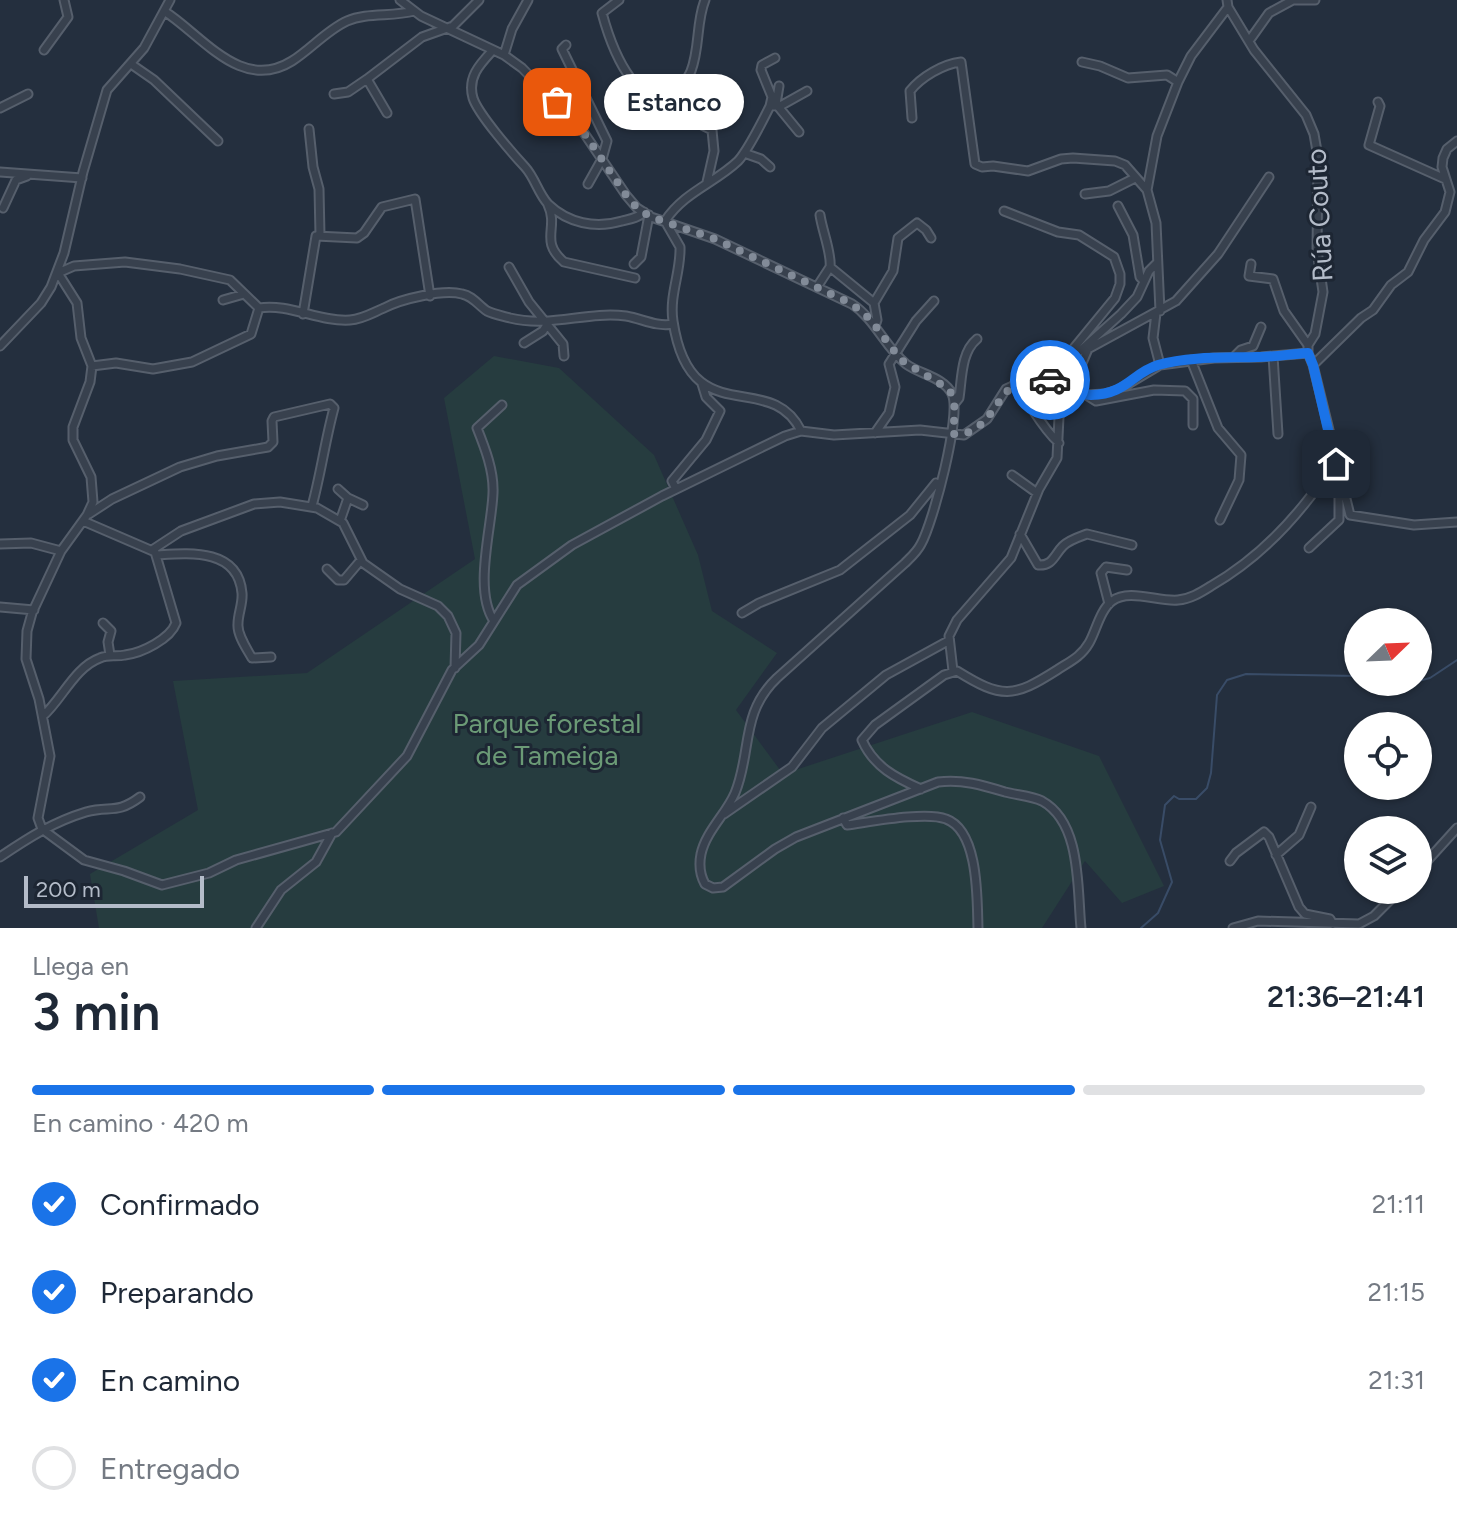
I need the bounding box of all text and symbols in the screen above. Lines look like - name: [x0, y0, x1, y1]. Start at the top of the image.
- pin: [523, 68, 591, 136]
- callout: Estanco: [605, 74, 745, 130]
- icon: bag: [535, 80, 579, 124]
- text: Estanco: [626, 86, 722, 118]
- street label: Rúa Couto: [1299, 148, 1339, 282]
- courier: [1010, 340, 1090, 420]
- icon: car: [1028, 358, 1072, 402]
- pin: [1302, 430, 1370, 498]
- icon: home: [1314, 442, 1358, 486]
- north arrow: [1344, 608, 1432, 696]
- map controls: [1344, 608, 1432, 904]
- park label: Parque forestal de Tameiga: [453, 706, 641, 772]
- button: locate: [1344, 712, 1432, 800]
- button: layers: [1344, 816, 1432, 904]
- scale bar: [24, 872, 204, 908]
- text: 200 m: [36, 876, 101, 903]
- text: Llega en: [32, 950, 129, 982]
- text: 21:36–21:41: [1267, 978, 1425, 1015]
- text: 3 min: [32, 981, 160, 1043]
- text: En camino · 420 m: [32, 1107, 249, 1139]
- icon: check: [32, 1182, 76, 1226]
- text: Confirmado: [100, 1186, 260, 1223]
- text: 21:11: [1372, 1188, 1425, 1220]
- icon: check: [32, 1270, 76, 1314]
- text: Preparando: [100, 1274, 254, 1311]
- text: 21:15: [1367, 1276, 1425, 1308]
- icon: check: [32, 1358, 76, 1402]
- text: En camino: [100, 1362, 240, 1399]
- text: 21:31: [1368, 1364, 1425, 1396]
- text: Entregado: [100, 1450, 240, 1487]

